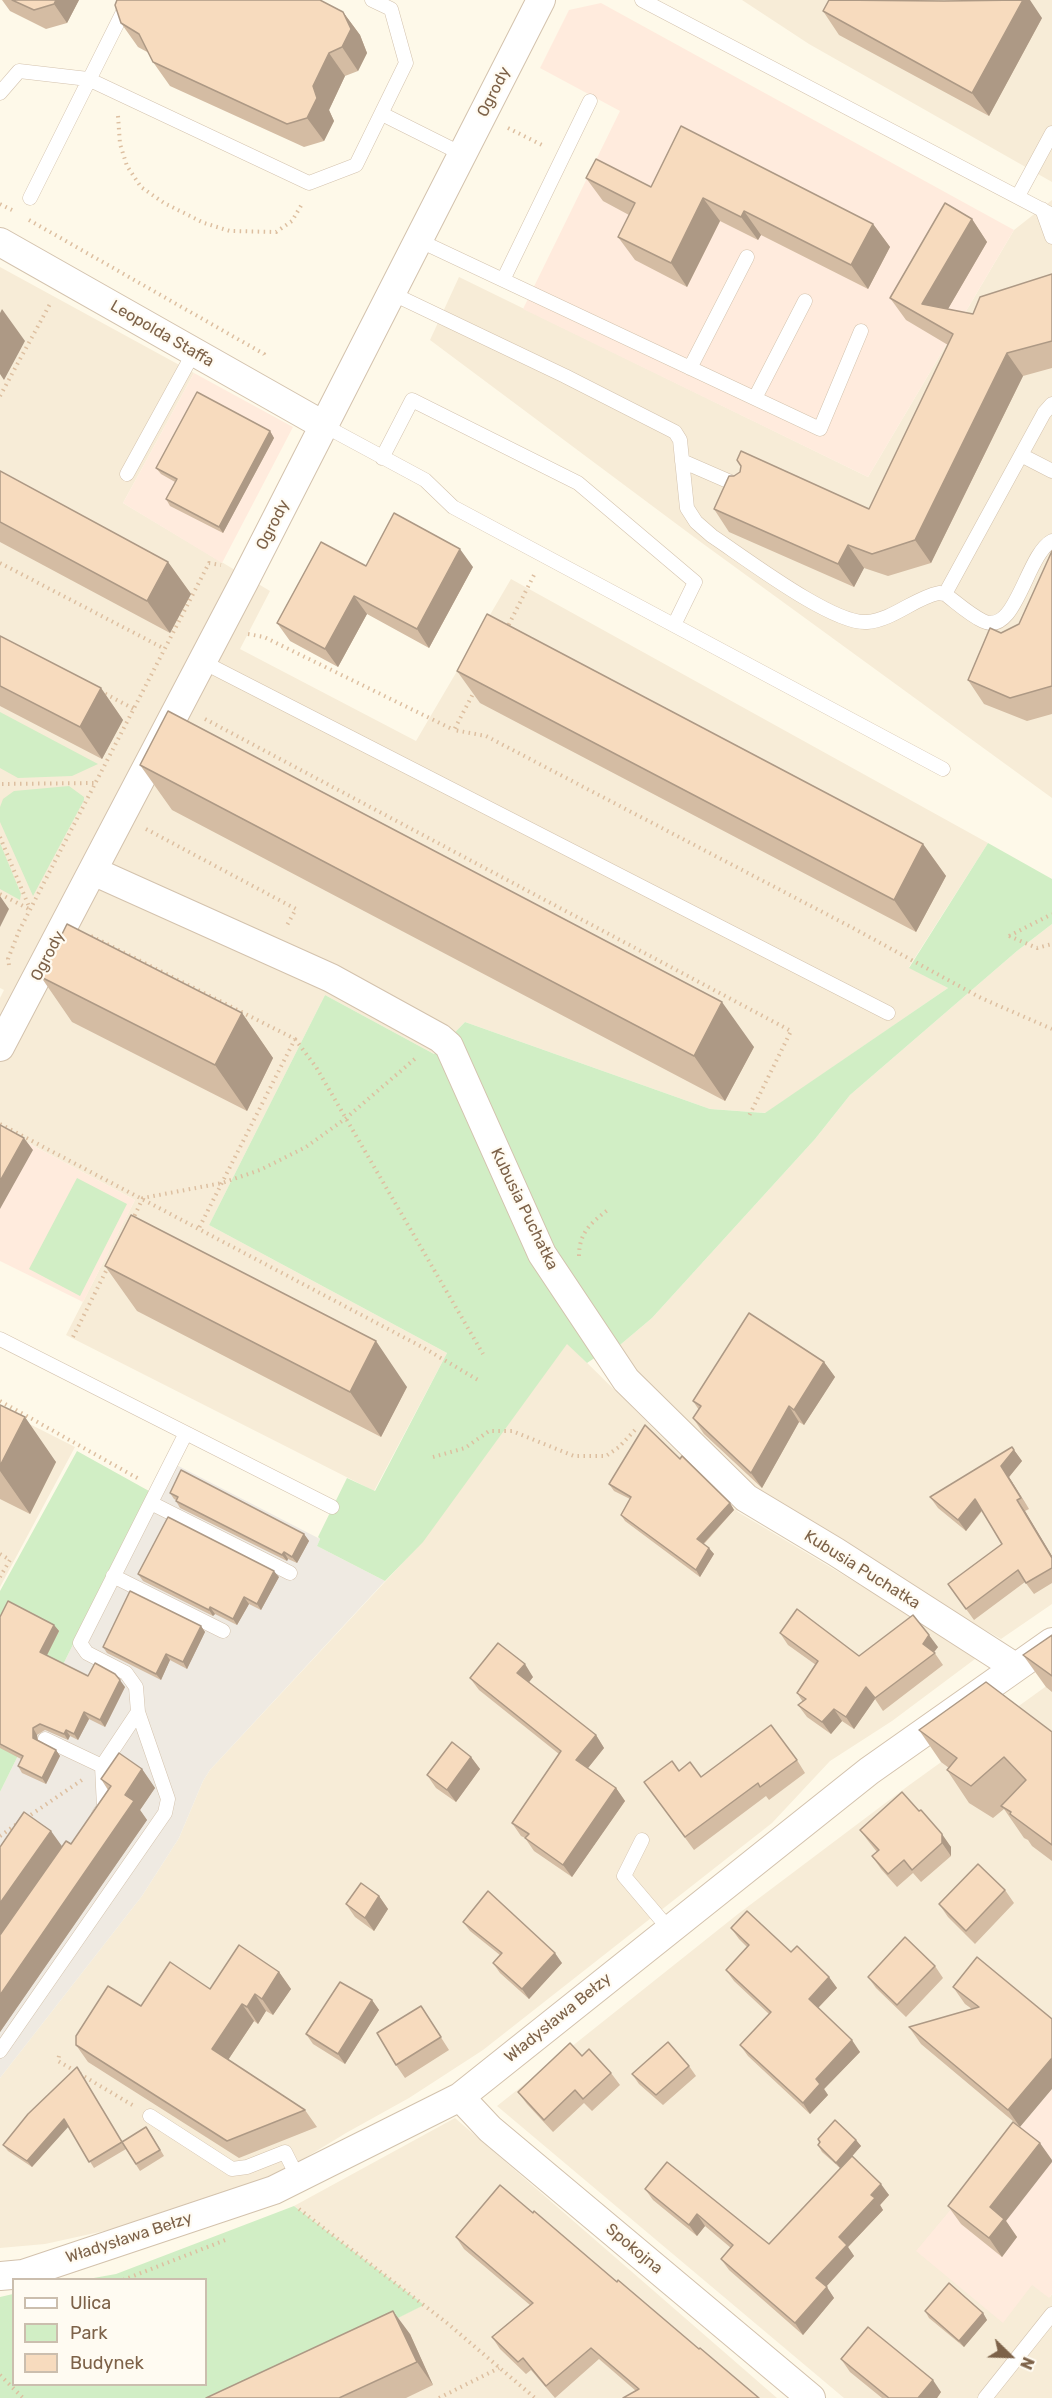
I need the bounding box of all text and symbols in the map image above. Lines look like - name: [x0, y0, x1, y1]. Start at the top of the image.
- street label: Ogrody: [473, 64, 515, 120]
- street label: Leopolda Staffa: [107, 297, 217, 371]
- street label: Ogrody: [252, 497, 294, 553]
- street label: Ogrody: [27, 928, 69, 984]
- street label: Kubusia Puchatka: [486, 1145, 562, 1273]
- street label: Kubusia Puchatka: [800, 1527, 924, 1613]
- street label: Władysława Bełzy: [501, 1969, 615, 2067]
- street label: Władysława Bełzy: [63, 2208, 195, 2268]
- street label: Spokojna: [602, 2220, 666, 2278]
- legend: [12, 2278, 207, 2386]
- text: Ulica: [70, 2292, 111, 2314]
- text: Park: [70, 2322, 107, 2344]
- north arrow: [980, 2326, 1040, 2386]
- text: Budynek: [70, 2352, 144, 2374]
- text: N: [1016, 2354, 1038, 2372]

